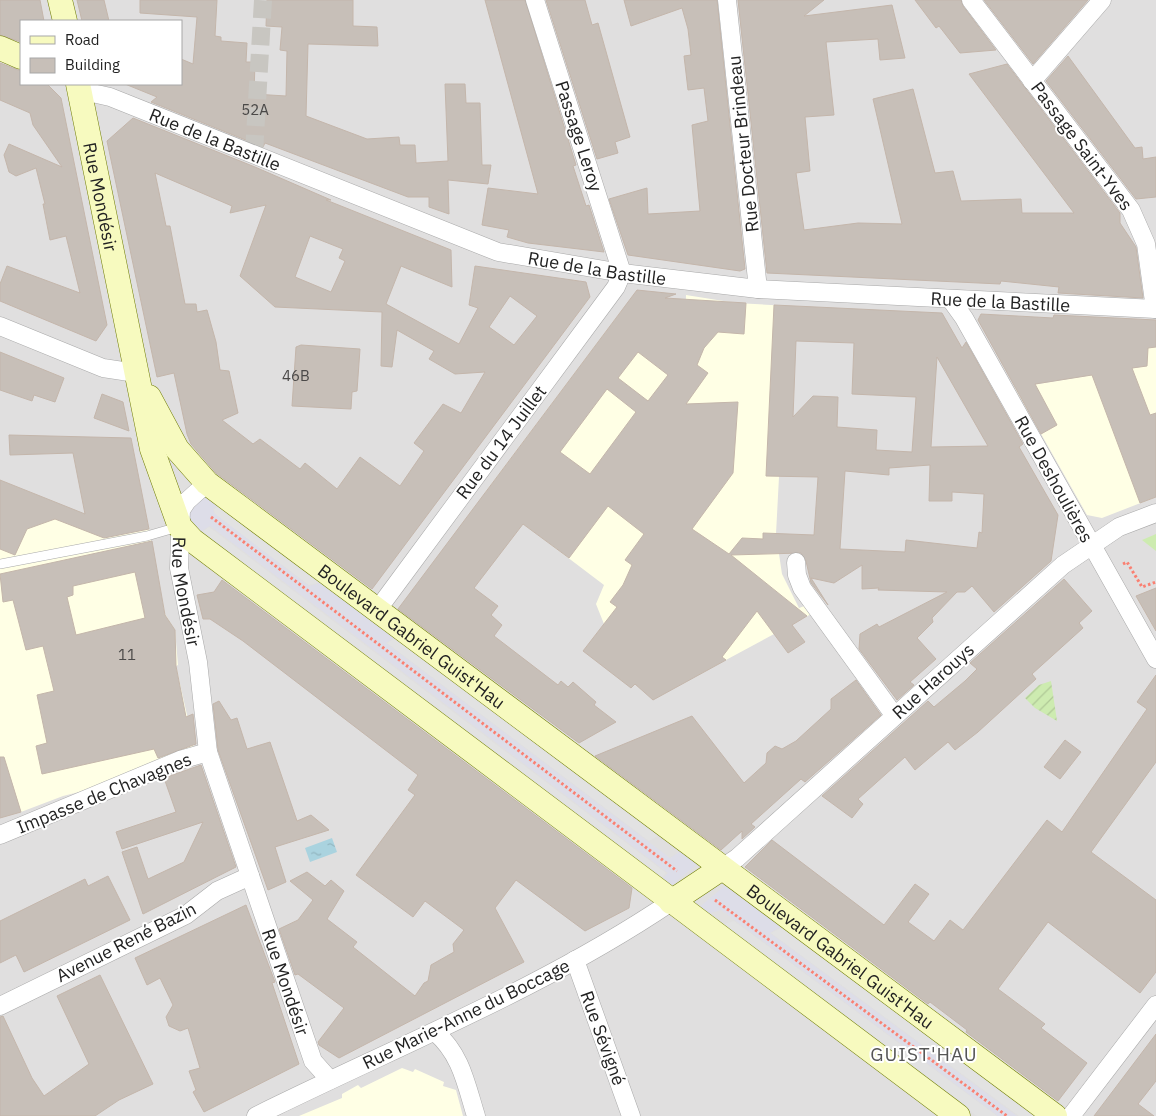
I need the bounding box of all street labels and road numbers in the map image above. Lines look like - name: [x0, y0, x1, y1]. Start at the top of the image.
- street label: Rue Docteur Brindeau: [722, 55, 764, 233]
- street label: Passage Saint-Yves: [1026, 77, 1138, 215]
- street label: Passage Leroy: [550, 78, 608, 194]
- street label: Rue de la Bastille: [146, 102, 284, 176]
- street label: Rue Mondésir: [79, 140, 123, 254]
- street label: Rue de la Bastille: [526, 246, 668, 290]
- street label: Rue de la Bastille: [930, 286, 1071, 316]
- street label: Rue du 14 Juillet: [451, 381, 551, 503]
- street label: Rue Deshoulières: [1010, 412, 1098, 546]
- street label: Rue Mondésir: [167, 536, 206, 649]
- street label: Boulevard Gabriel Guist'Hau: [314, 558, 510, 713]
- street label: Rue Harouys: [887, 638, 979, 724]
- street label: Impasse de Chavagnes: [13, 747, 195, 839]
- street label: Boulevard Gabriel Guist'Hau: [742, 878, 939, 1033]
- street label: Avenue René Bazin: [52, 897, 200, 987]
- street label: Rue Mondésir: [257, 926, 315, 1039]
- street label: Rue Marie-Anne du Boccage: [359, 954, 574, 1074]
- street label: Rue Sévigné: [575, 988, 631, 1089]

